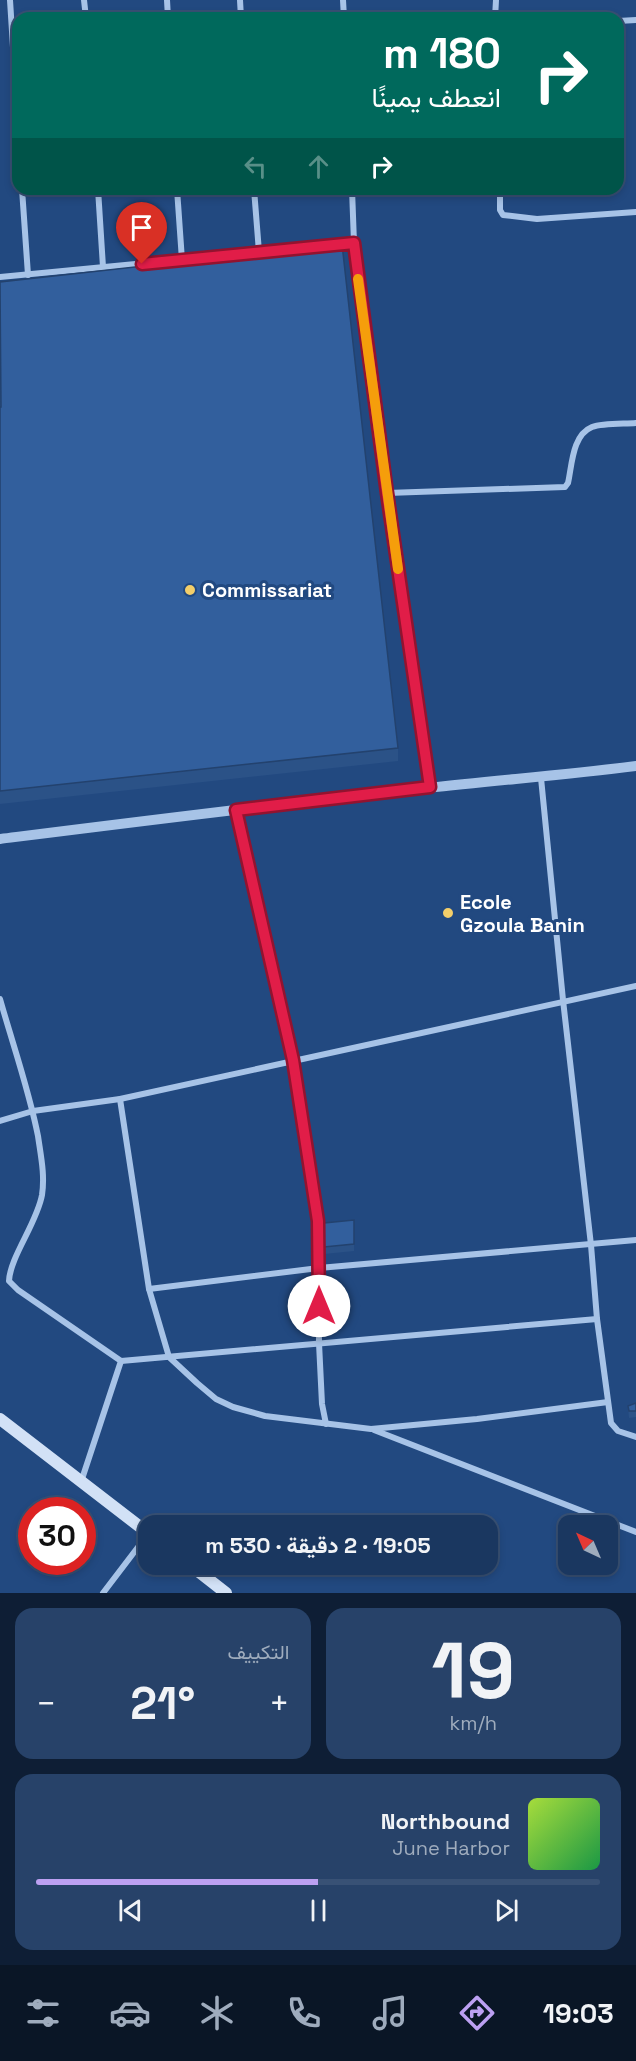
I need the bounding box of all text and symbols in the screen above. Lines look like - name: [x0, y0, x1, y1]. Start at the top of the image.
- text: 180 m: [383, 27, 501, 80]
- icon: right: [522, 36, 600, 114]
- text: انعطف يمينًا: [371, 80, 501, 115]
- icon: left: [239, 150, 272, 183]
- icon: ahead: [302, 150, 335, 183]
- icon: right: [365, 150, 398, 183]
- pin: [116, 202, 167, 264]
- icon: arrive: [125, 211, 158, 244]
- place label: Commissariat: [202, 577, 332, 603]
- marker: Commissariat: [183, 583, 197, 597]
- place label: Ecole Gzoula Banin: [460, 889, 585, 938]
- marker: Ecole Gzoula Banin: [441, 906, 455, 920]
- position arrow: [287, 1274, 351, 1338]
- speed limit sign: 30: [18, 1497, 96, 1575]
- north arrow: [558, 1515, 618, 1575]
- map controls: [558, 1515, 618, 1575]
- text: 19:05 · 2 دقيقة · 530 m: [205, 1531, 431, 1559]
- text: 19: [432, 1621, 515, 1721]
- text: التكييف: [227, 1639, 290, 1665]
- text: 21°: [130, 1675, 195, 1732]
- text: −: [36, 1683, 56, 1725]
- text: +: [269, 1683, 290, 1725]
- text: km/h: [449, 1710, 497, 1736]
- text: Northbound: [381, 1807, 510, 1835]
- text: June Harbor: [392, 1835, 510, 1861]
- icon: previous: [114, 1894, 147, 1927]
- icon: pause: [302, 1894, 335, 1927]
- icon: next: [490, 1894, 523, 1927]
- icon: filters: [22, 1992, 64, 2034]
- icon: car: [109, 1992, 151, 2034]
- icon: climate: [196, 1992, 238, 2034]
- icon: phone: [283, 1992, 325, 2034]
- icon: music: [369, 1992, 411, 2034]
- icon: directions: [456, 1992, 498, 2034]
- text: 19:03: [543, 1996, 614, 2031]

